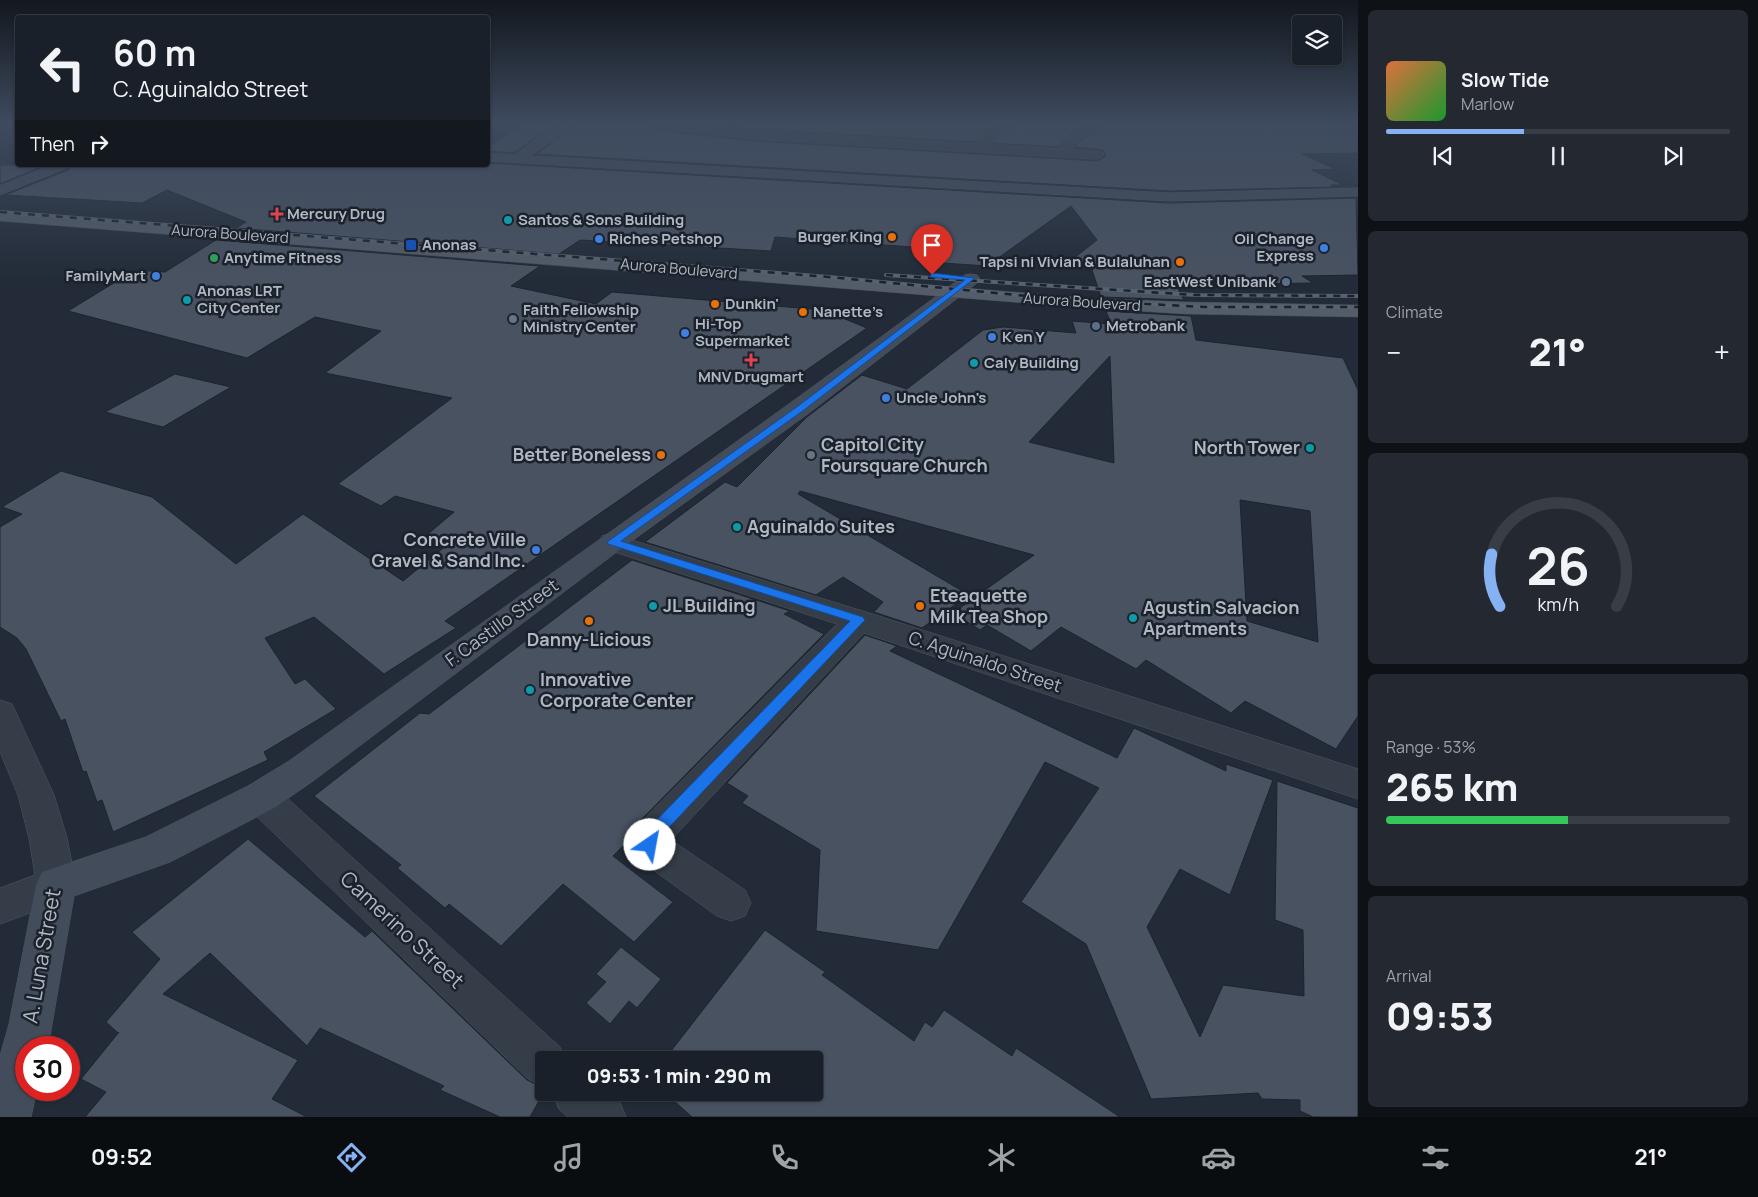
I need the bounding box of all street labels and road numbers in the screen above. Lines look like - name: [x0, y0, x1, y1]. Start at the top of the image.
- street label: Aurora Boulevard: [171, 219, 289, 248]
- street label: Aurora Boulevard: [620, 253, 739, 284]
- street label: Aurora Boulevard: [1023, 287, 1141, 316]
- street label: F. Castillo Street: [440, 573, 563, 671]
- street label: C. Aguinaldo Street: [906, 625, 1065, 697]
- street label: Camerino Street: [335, 865, 471, 994]
- street label: A. Luna Street: [15, 886, 67, 1025]

